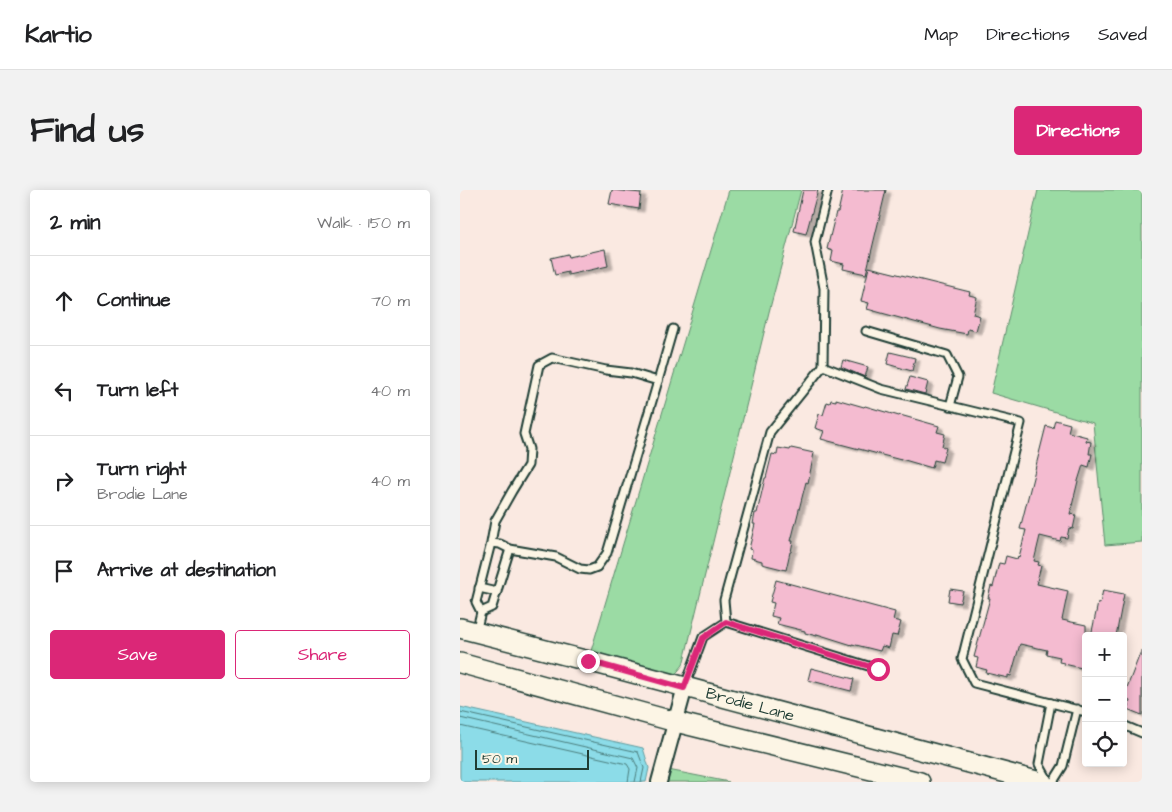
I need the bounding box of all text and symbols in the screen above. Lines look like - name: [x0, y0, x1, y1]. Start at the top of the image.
- text: Kartio: [25, 18, 92, 52]
- text: Map: [924, 22, 958, 47]
- text: Directions: [986, 22, 1070, 47]
- text: Saved: [1098, 22, 1147, 47]
- text: Find us: [30, 106, 144, 155]
- button: Directions: [1014, 106, 1142, 155]
- text: 2 min: [50, 208, 100, 237]
- text: Walk · 150 m: [317, 212, 410, 234]
- icon: ahead: [50, 287, 78, 315]
- text: Continue: [97, 287, 171, 314]
- text: 70 m: [371, 290, 410, 312]
- icon: left: [50, 377, 78, 405]
- text: Turn left: [97, 377, 178, 404]
- text: 40 m: [370, 380, 410, 402]
- text: Turn right: [97, 456, 186, 483]
- icon: right: [50, 467, 78, 495]
- text: 40 m: [370, 470, 410, 492]
- text: Brodie Lane: [97, 483, 188, 505]
- icon: arrive: [50, 557, 78, 585]
- text: Arrive at destination: [97, 557, 276, 584]
- button: Save: [50, 630, 225, 679]
- button: Share: [235, 630, 410, 679]
- map controls: [1082, 632, 1127, 767]
- button: +: [1082, 632, 1127, 677]
- route end: [577, 650, 600, 673]
- route start: [867, 658, 890, 681]
- button: −: [1082, 677, 1127, 722]
- street label: Brodie Lane: [703, 682, 797, 727]
- button: locate: [1082, 722, 1127, 767]
- scale bar: [475, 747, 589, 770]
- text: 50 m: [482, 749, 517, 769]

